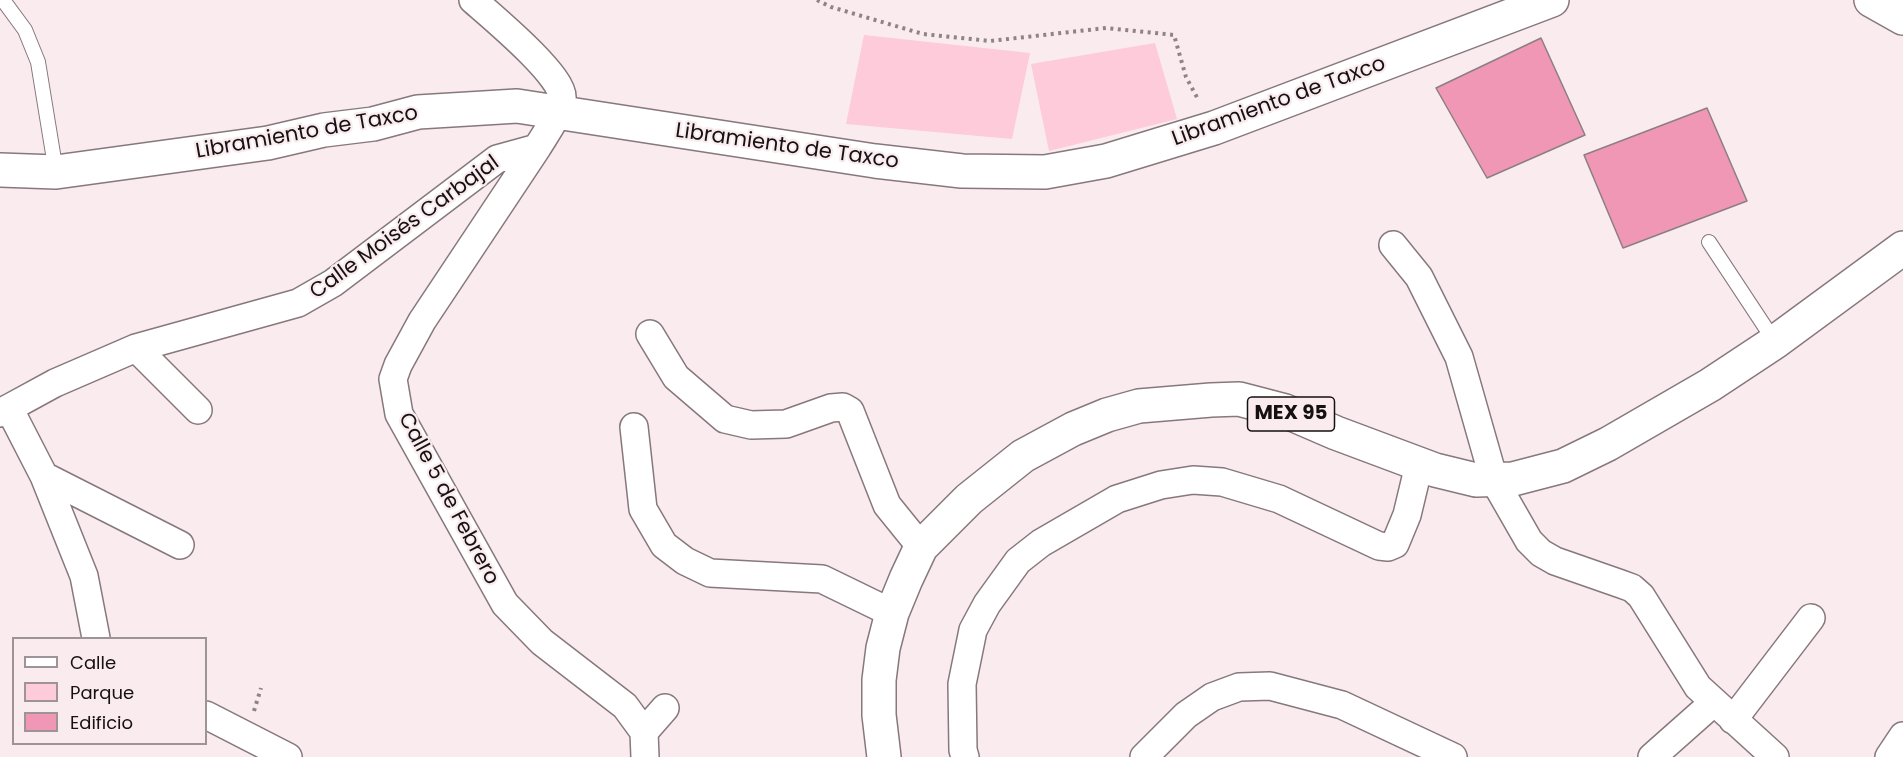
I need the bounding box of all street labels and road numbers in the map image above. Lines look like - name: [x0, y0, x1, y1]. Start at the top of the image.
- street label: Libramiento de Taxco: [1169, 52, 1389, 152]
- street label: Libramiento de Taxco: [194, 101, 420, 165]
- street label: Libramiento de Taxco: [674, 119, 900, 175]
- street label: Calle Moisés Carbajal: [305, 151, 505, 305]
- road number: MEX 95: [1248, 397, 1334, 431]
- street label: Calle 5 de Febrero: [392, 409, 504, 589]

